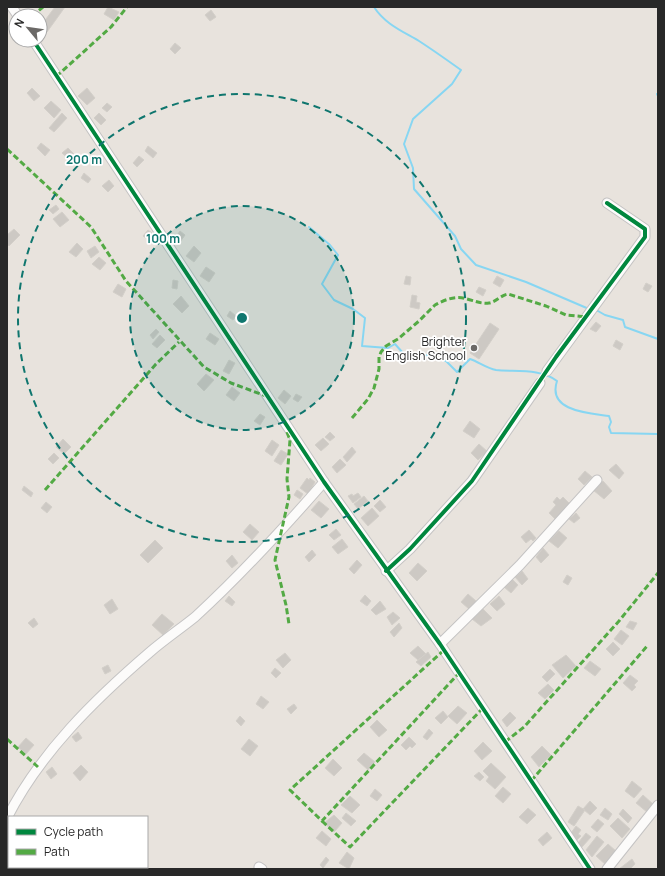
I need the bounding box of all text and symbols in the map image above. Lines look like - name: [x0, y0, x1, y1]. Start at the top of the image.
- north arrow: [8, 8, 48, 48]
- text: N: [10, 16, 27, 30]
- text: 200 m: [66, 151, 102, 168]
- text: 100 m: [146, 230, 180, 247]
- centre of rings: [235, 311, 249, 325]
- place label: Brighter English School: [385, 333, 467, 364]
- marker: Brighter English School: [469, 343, 479, 353]
- legend: [8, 816, 148, 868]
- text: Cycle path: [44, 823, 103, 840]
- text: Path: [44, 843, 70, 860]

